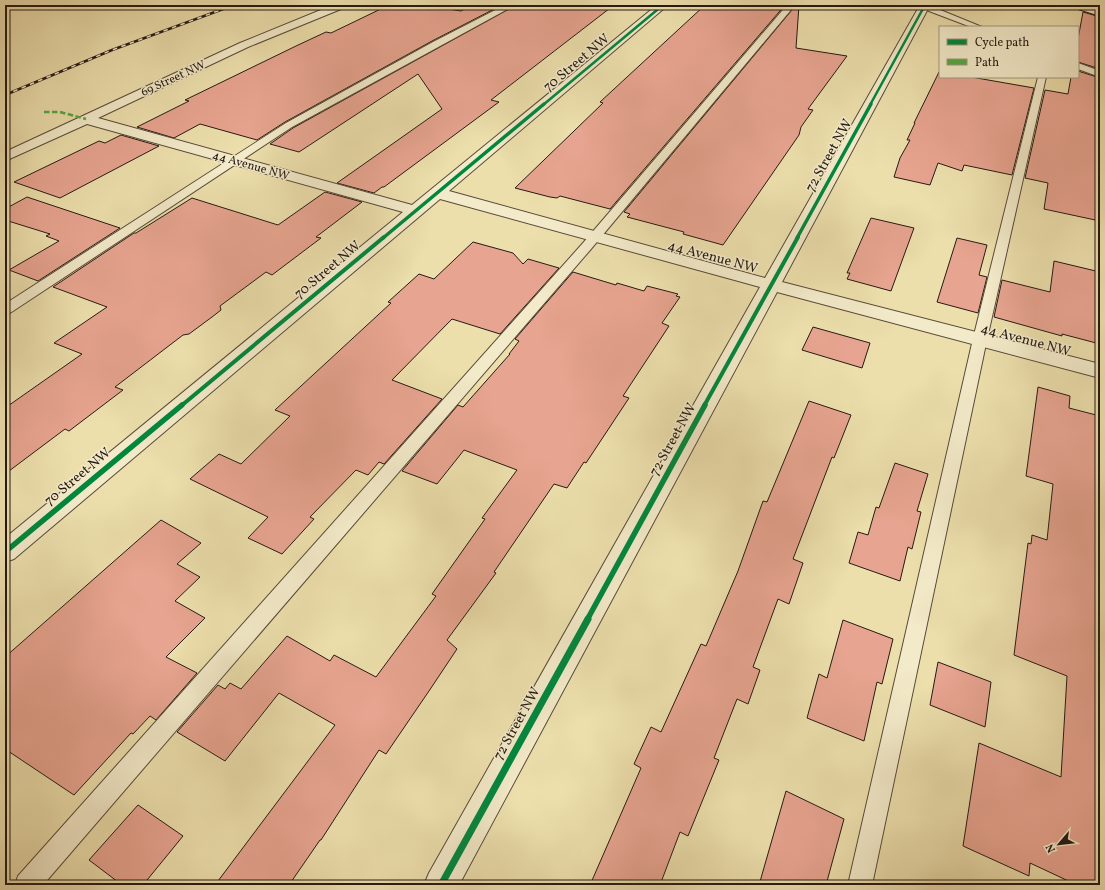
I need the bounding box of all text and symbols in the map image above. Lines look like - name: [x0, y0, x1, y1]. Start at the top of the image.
- legend: [939, 26, 1079, 78]
- street label: 70 Street NW: [540, 30, 614, 97]
- text: Cycle path: [975, 35, 1030, 51]
- text: Path: [975, 55, 999, 71]
- street label: 69 Street NW: [139, 57, 208, 101]
- street label: 72 Street NW: [801, 116, 857, 196]
- street label: 44 Avenue NW: [210, 147, 291, 185]
- street label: 44 Avenue NW: [665, 236, 760, 279]
- street label: 70 Street NW: [291, 237, 365, 304]
- street label: 44 Avenue NW: [978, 319, 1073, 362]
- street label: 72 Street NW: [645, 400, 701, 480]
- street label: 70 Street NW: [41, 444, 115, 511]
- street label: 72 Street NW: [489, 684, 545, 764]
- north arrow: [1039, 824, 1079, 864]
- text: N: [1043, 841, 1060, 855]

